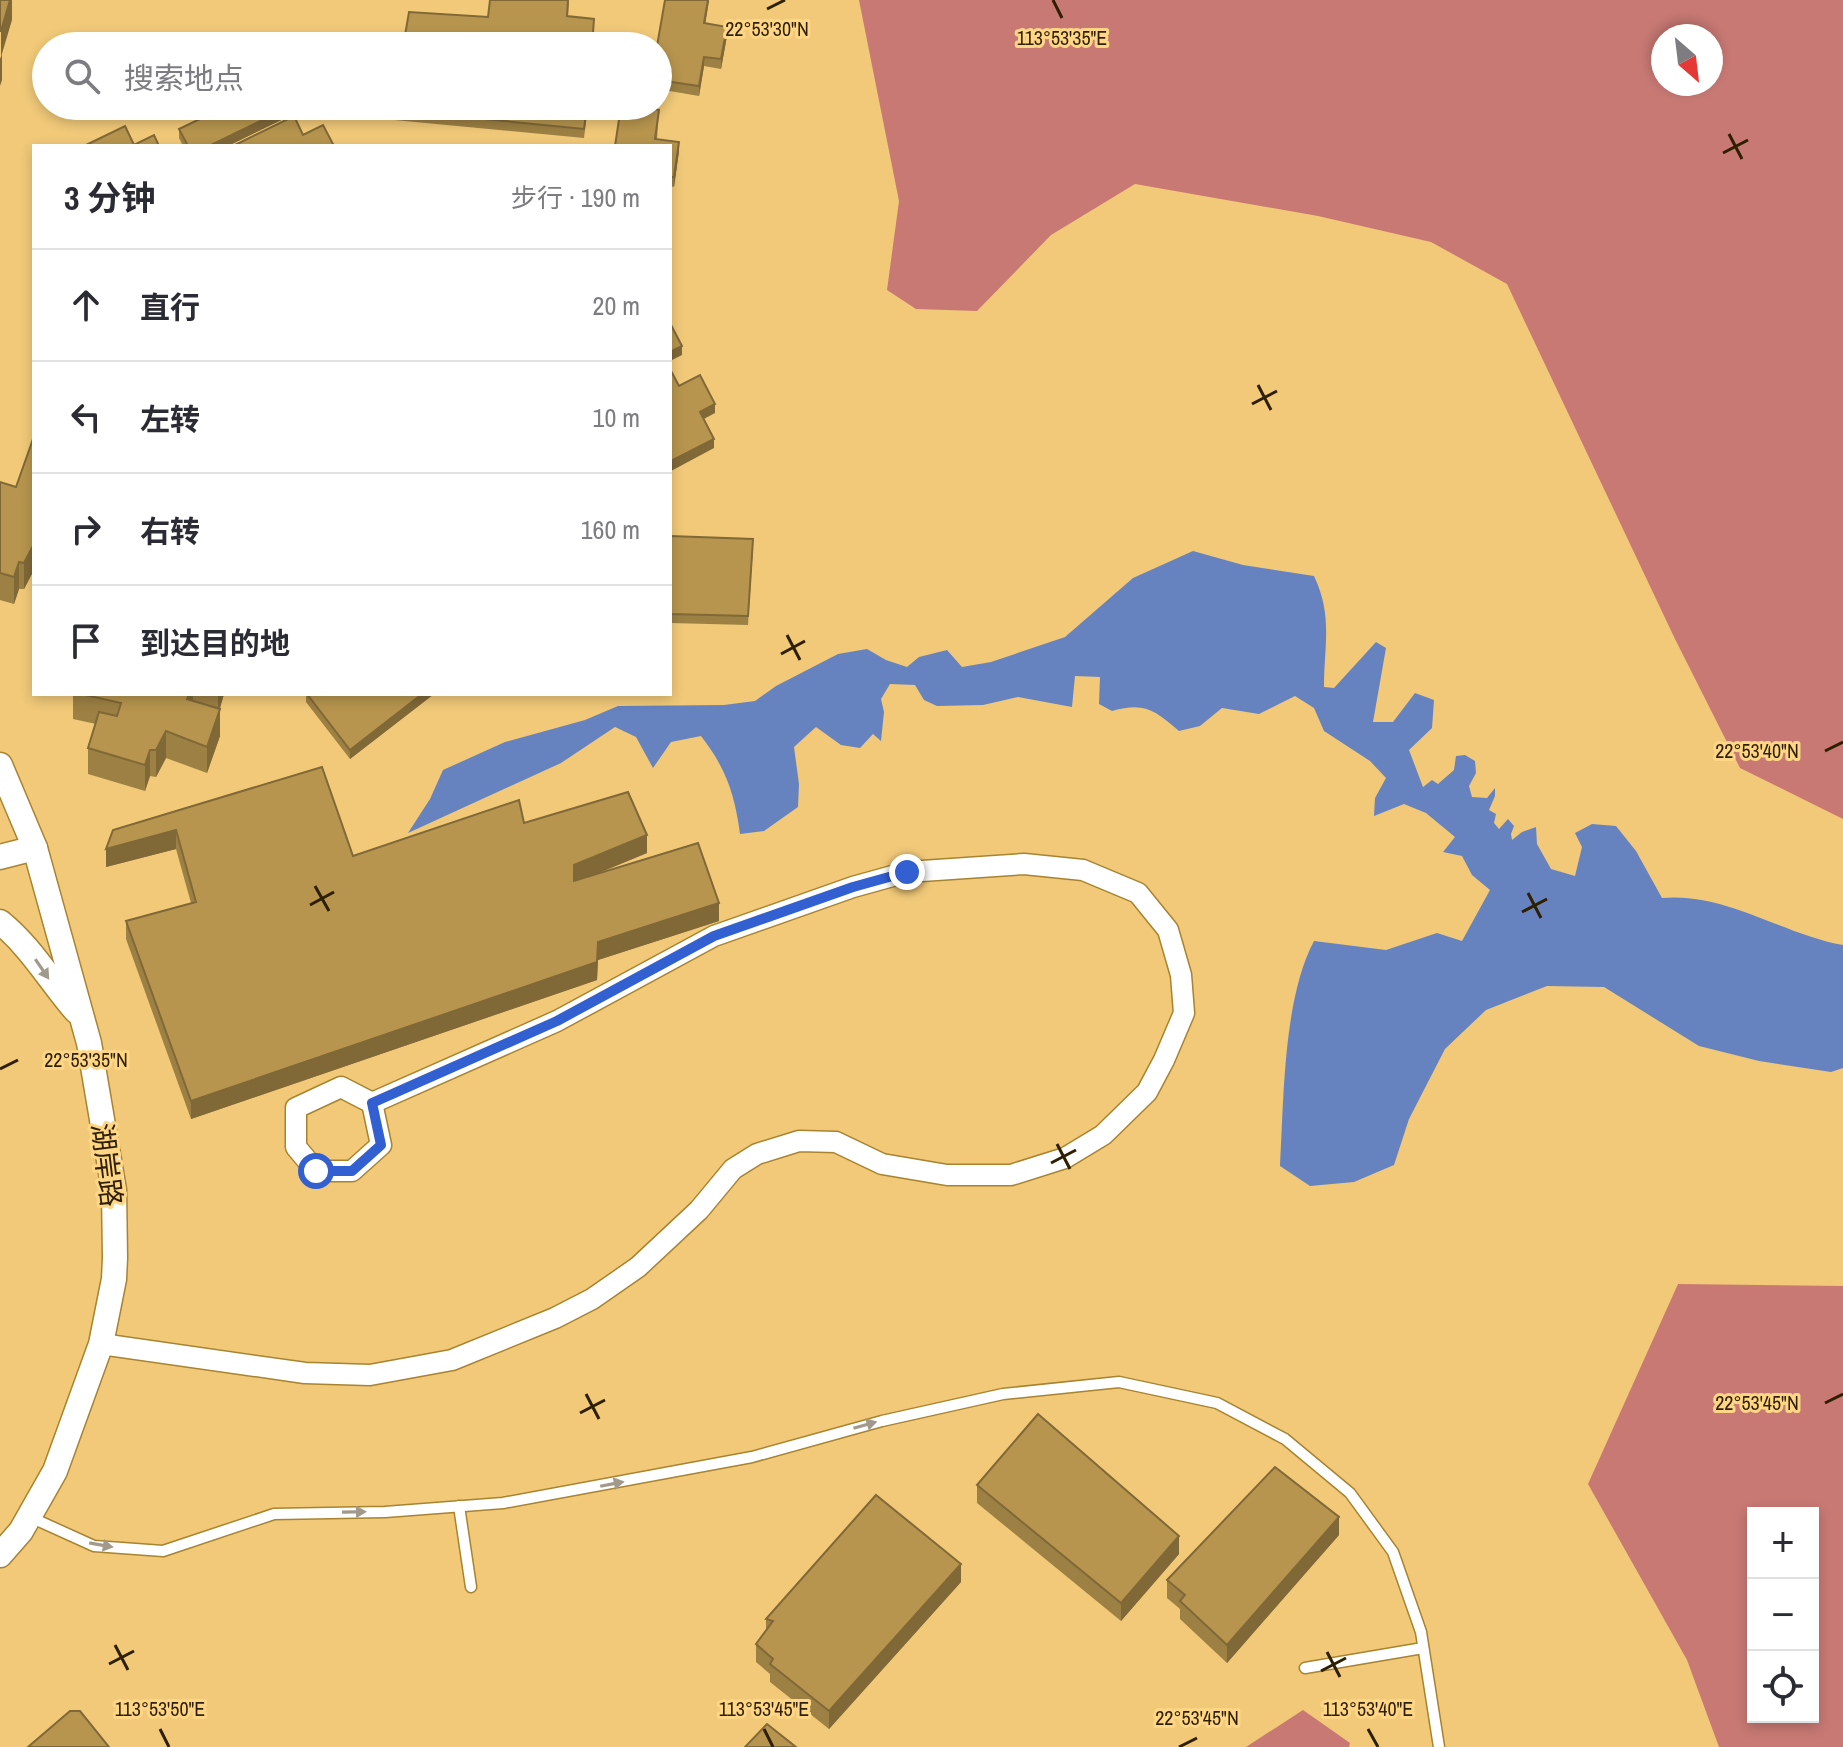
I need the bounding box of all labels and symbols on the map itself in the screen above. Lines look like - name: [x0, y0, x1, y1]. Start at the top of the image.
- text: 22°53'30"N: [725, 15, 809, 42]
- text: 113°53'35"E: [1017, 24, 1107, 51]
- north arrow: [1651, 24, 1723, 96]
- text: 22°53'40"N: [1715, 737, 1799, 764]
- route end: [889, 854, 925, 890]
- one-way arrow: [34, 958, 49, 979]
- text: 22°53'35"N: [44, 1046, 128, 1073]
- street label: 湖岸路: [83, 1121, 131, 1209]
- route start: [298, 1153, 334, 1189]
- text: 22°53'45"N: [1715, 1389, 1799, 1416]
- one-way arrow: [853, 1419, 878, 1431]
- one-way arrow: [600, 1477, 625, 1490]
- one-way arrow: [342, 1506, 367, 1519]
- one-way arrow: [88, 1540, 113, 1552]
- text: 113°53'50"E: [115, 1695, 205, 1722]
- text: 113°53'45"E: [719, 1695, 809, 1722]
- text: 113°53'40"E: [1323, 1695, 1413, 1722]
- text: 22°53'45"N: [1155, 1704, 1239, 1731]

